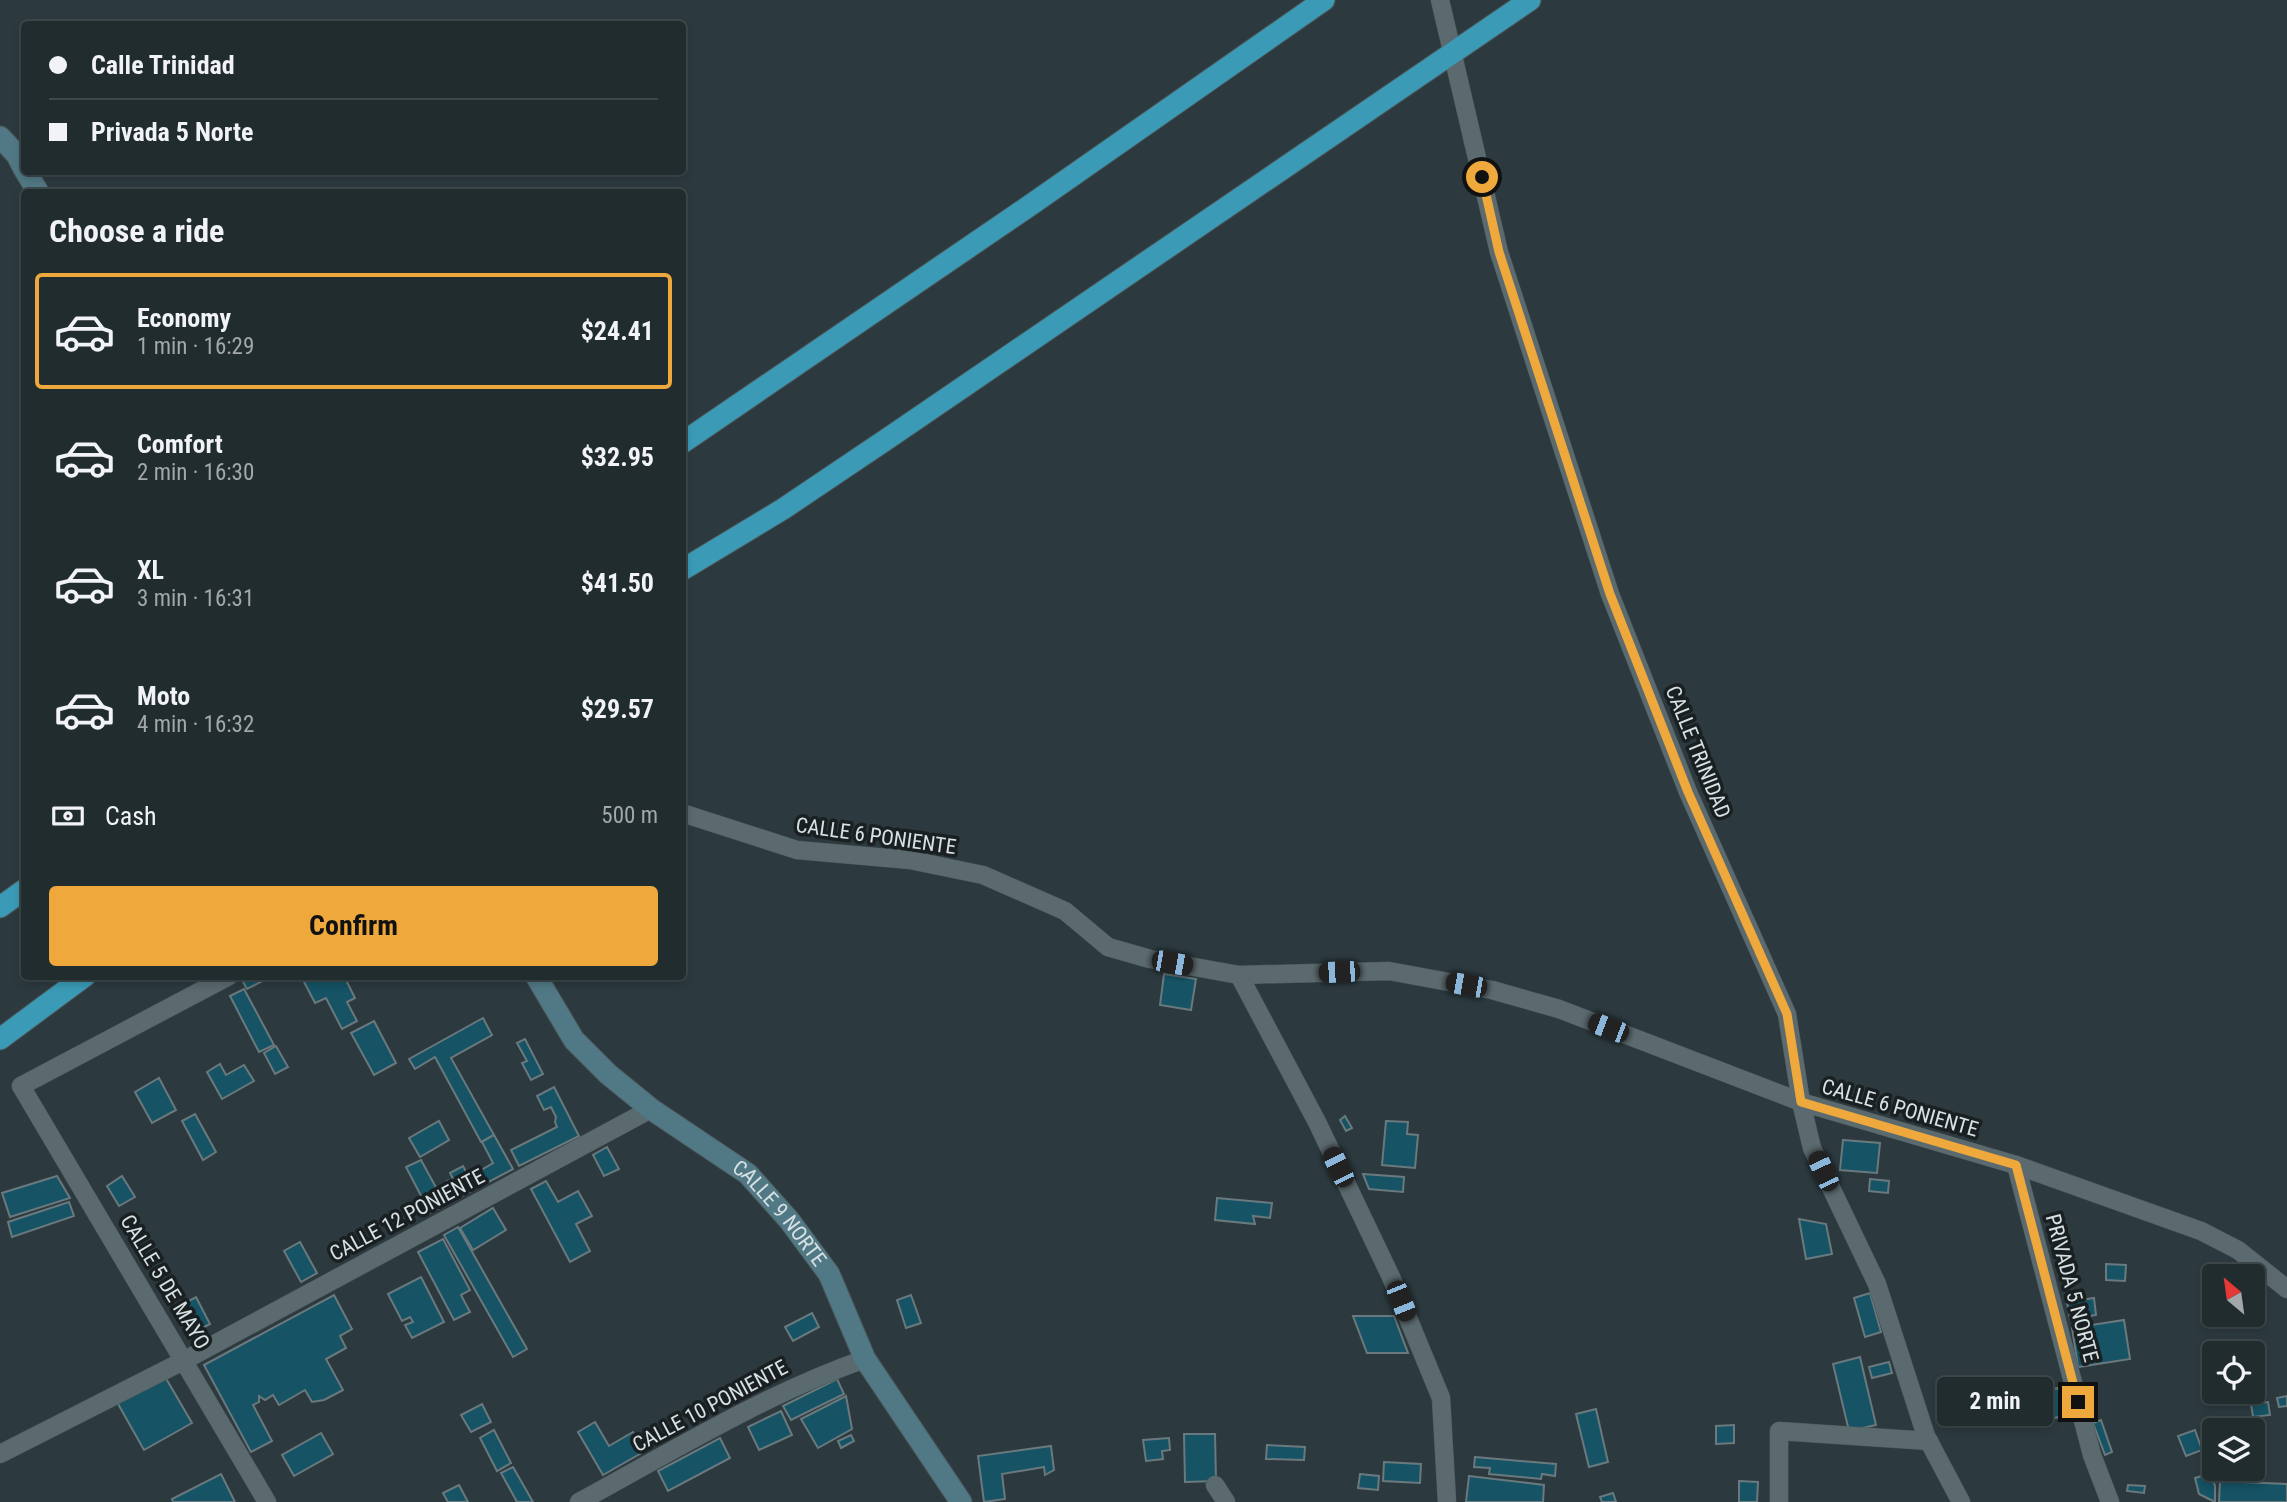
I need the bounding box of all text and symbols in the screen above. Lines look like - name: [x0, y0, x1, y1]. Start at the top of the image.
- text: Calle Trinidad: [91, 50, 235, 80]
- text: Privada 5 Norte: [91, 117, 253, 147]
- route start: [1466, 161, 1498, 193]
- text: Choose a ride: [49, 212, 224, 250]
- icon: car: [53, 300, 116, 363]
- text: Economy: [137, 303, 231, 333]
- text: $24.41: [581, 316, 654, 346]
- text: 1 min · 16:29: [137, 333, 254, 360]
- icon: car: [53, 426, 116, 489]
- text: Comfort: [137, 429, 223, 459]
- text: $32.95: [581, 442, 654, 472]
- text: 2 min · 16:30: [137, 459, 254, 486]
- icon: car: [53, 552, 116, 615]
- text: XL: [137, 555, 164, 585]
- text: $41.50: [581, 568, 654, 598]
- text: 3 min · 16:31: [137, 585, 254, 612]
- icon: car: [53, 678, 116, 741]
- text: Moto: [137, 681, 190, 711]
- street label: CALLE TRINIDAD: [1661, 682, 1735, 822]
- text: $29.57: [581, 694, 654, 724]
- text: 4 min · 16:32: [137, 711, 254, 738]
- icon: cash: [49, 797, 87, 835]
- text: Cash: [105, 801, 157, 831]
- text: 500 m: [601, 802, 658, 829]
- street label: CALLE 6 PONIENTE: [794, 813, 958, 859]
- button: Confirm: [49, 886, 658, 966]
- car: [1150, 949, 1195, 977]
- car: [1318, 961, 1361, 983]
- car: [1444, 971, 1489, 999]
- car: [1585, 1011, 1632, 1045]
- street label: CALLE 6 PONIENTE: [1819, 1074, 1981, 1142]
- car: [1320, 1144, 1357, 1190]
- car: [1805, 1148, 1842, 1194]
- street label: CALLE 9 NORTE: [728, 1155, 831, 1271]
- street label: CALLE 12 PONIENTE: [325, 1164, 489, 1266]
- street label: CALLE 5 DE MAYO: [116, 1211, 214, 1353]
- street label: PRIVADA 5 NORTE: [2041, 1211, 2103, 1365]
- north arrow: [2202, 1264, 2264, 1326]
- map controls: [2202, 1264, 2265, 1481]
- car: [1384, 1278, 1419, 1324]
- button: locate: [2202, 1341, 2265, 1404]
- street label: CALLE 10 PONIENTE: [628, 1355, 792, 1457]
- callout: 2 min: [1938, 1378, 2054, 1426]
- route end: [2062, 1386, 2094, 1418]
- text: 2 min: [1969, 1388, 2021, 1415]
- button: layers: [2202, 1418, 2265, 1481]

